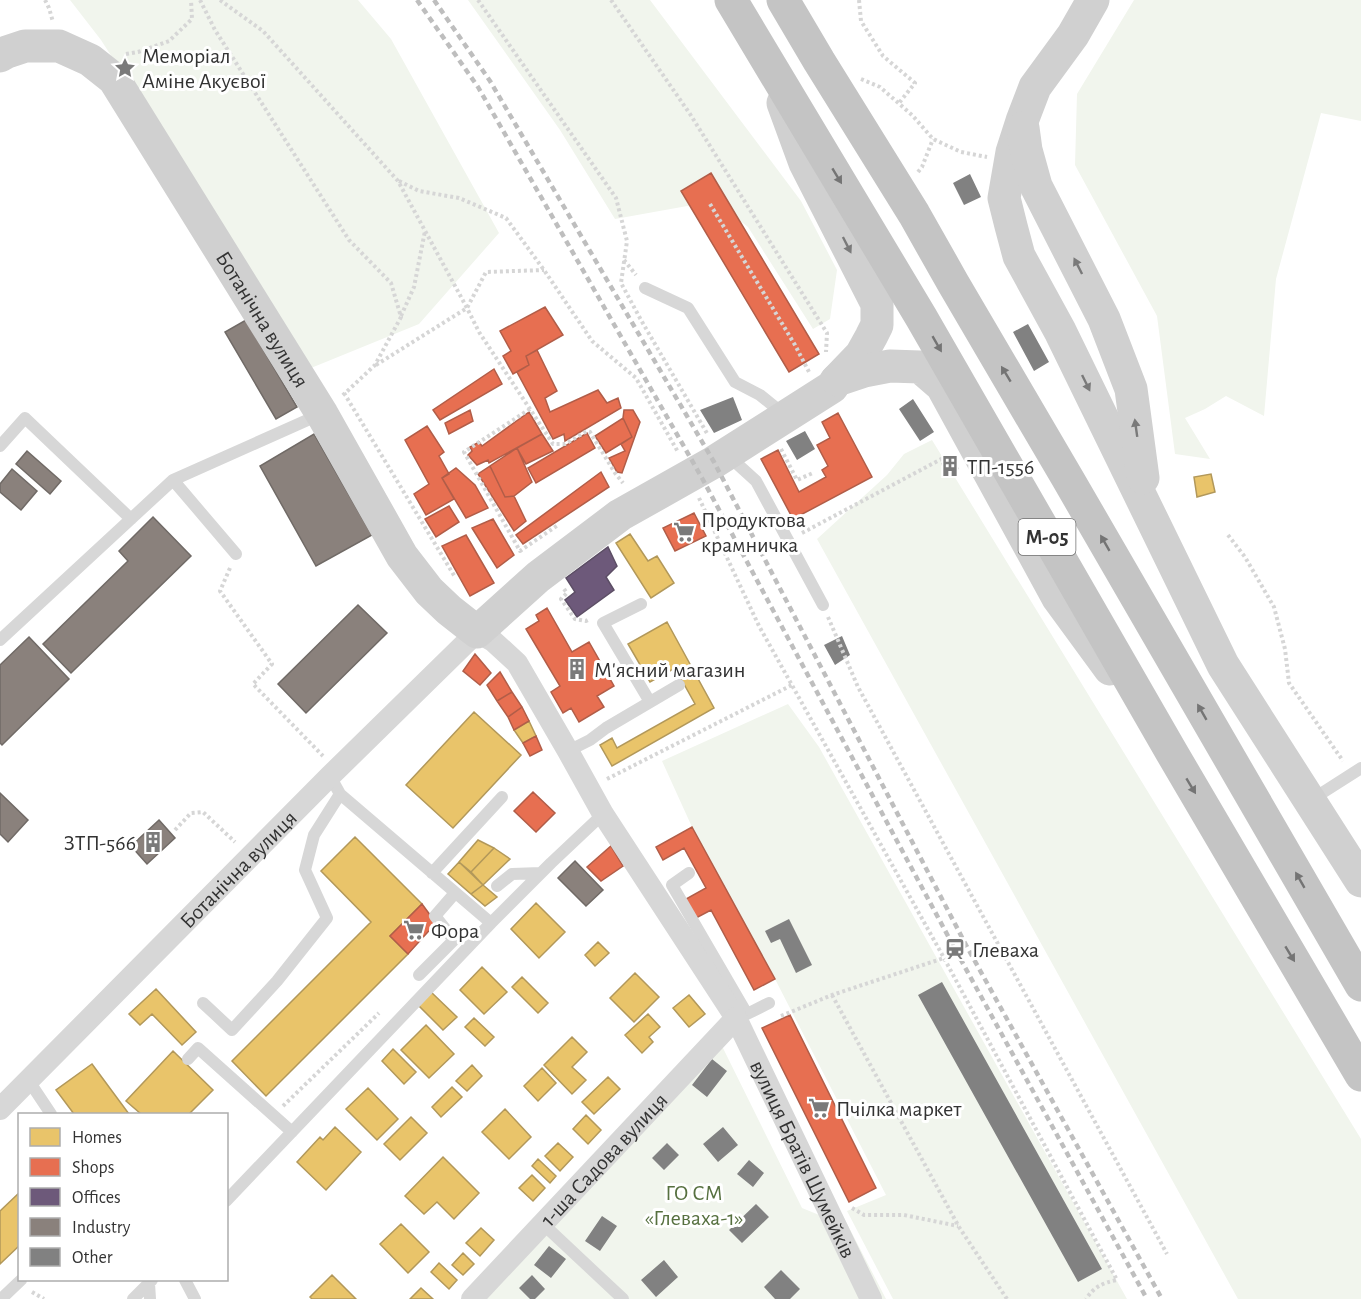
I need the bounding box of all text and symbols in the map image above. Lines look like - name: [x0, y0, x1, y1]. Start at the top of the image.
- place label: Меморіал Аміне Акуєвої: [142, 45, 266, 92]
- place icon: Меморіал Аміне Акуєвої: [113, 56, 137, 80]
- one-way arrow: [832, 168, 842, 185]
- one-way arrow: [842, 236, 852, 253]
- street label: Ботанічна вулиця: [212, 247, 313, 391]
- one-way arrow: [1073, 258, 1083, 275]
- one-way arrow: [931, 336, 942, 352]
- one-way arrow: [1001, 366, 1012, 382]
- one-way arrow: [1081, 375, 1090, 392]
- one-way arrow: [1132, 419, 1141, 438]
- building icon: ТП-1556: [938, 454, 962, 478]
- place label: ТП-1556: [967, 456, 1034, 478]
- place label: Продуктова крамничка: [701, 509, 806, 556]
- road number: М-05: [1018, 519, 1076, 555]
- supermarket icon: Продуктова крамничка: [672, 520, 696, 544]
- one-way arrow: [1099, 535, 1110, 551]
- building icon: М'ясний магазин: [565, 657, 589, 681]
- place label: М'ясний магазин: [594, 659, 745, 681]
- one-way arrow: [1197, 703, 1207, 720]
- one-way arrow: [1185, 778, 1196, 794]
- street label: Ботанічна вулиця: [176, 807, 301, 933]
- building icon: ЗТП-566: [141, 830, 165, 854]
- place label: ЗТП-566: [64, 832, 136, 854]
- one-way arrow: [1295, 871, 1305, 888]
- supermarket icon: Фора: [402, 918, 426, 942]
- place label: Фора: [431, 920, 479, 942]
- station icon: Глеваха: [943, 937, 967, 961]
- place label: Глеваха: [972, 939, 1039, 961]
- one-way arrow: [1284, 946, 1295, 962]
- street label: вулиця Братів Шумейків: [746, 1057, 860, 1262]
- street label: 1-ша Садова вулиця: [537, 1089, 672, 1231]
- supermarket icon: Пчілка маркет: [807, 1096, 831, 1120]
- place label: Пчілка маркет: [836, 1098, 962, 1120]
- legend: [18, 1113, 228, 1281]
- text: Homes: [72, 1129, 122, 1147]
- text: Shops: [72, 1159, 114, 1177]
- park label: ГО СМ «Глеваха-1»: [645, 1182, 743, 1229]
- text: Offices: [72, 1189, 121, 1207]
- text: Industry: [72, 1219, 131, 1237]
- text: Other: [72, 1249, 113, 1267]

